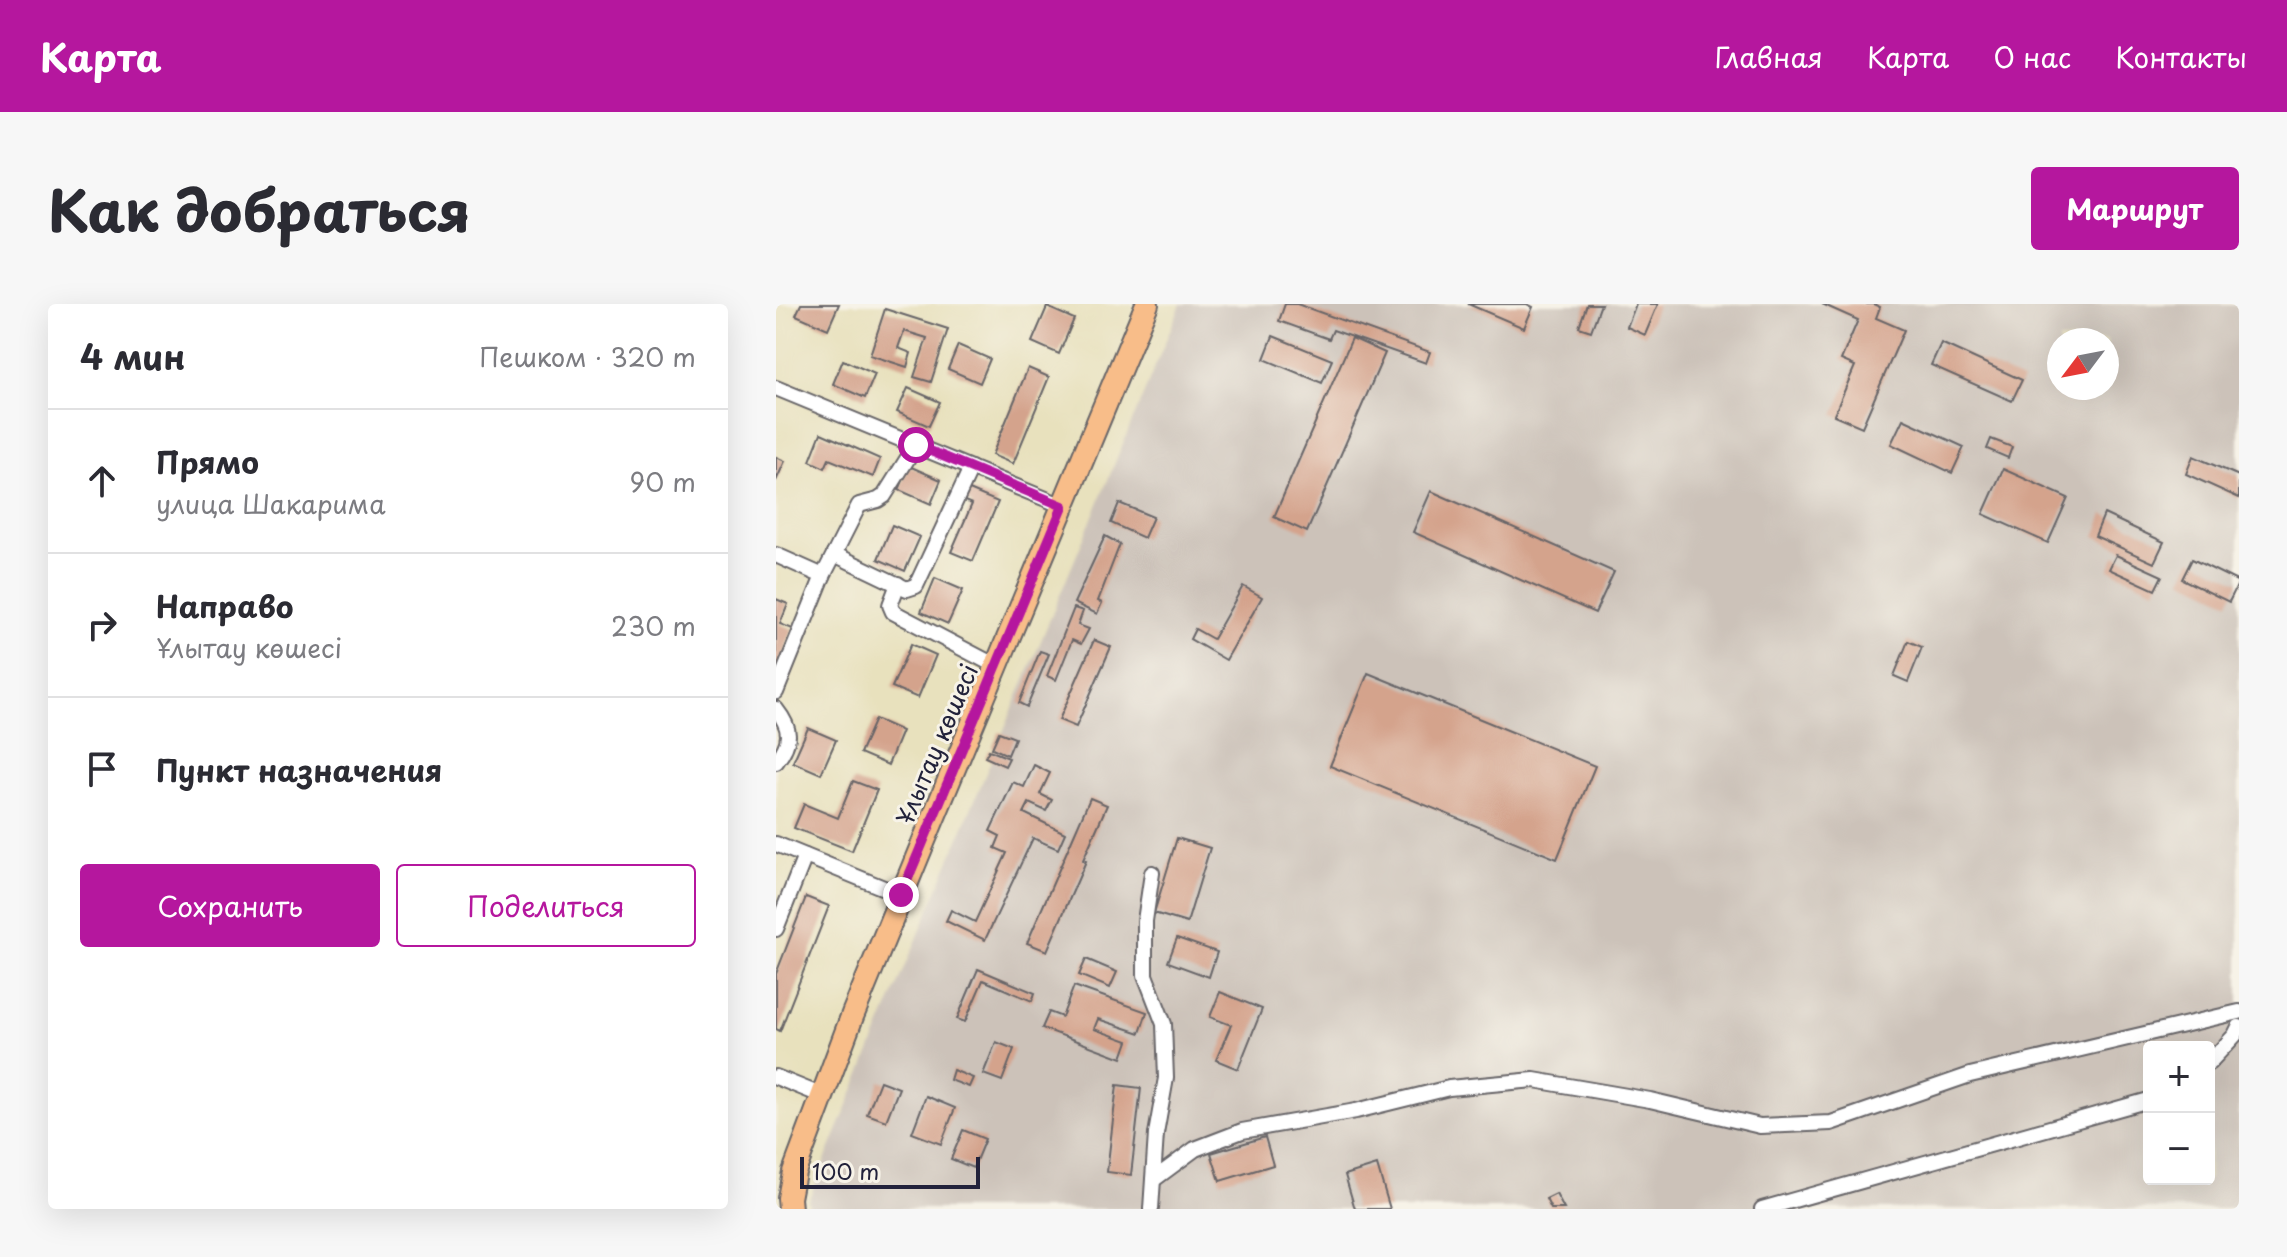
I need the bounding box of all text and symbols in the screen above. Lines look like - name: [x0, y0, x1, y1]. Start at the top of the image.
- text: Карта: [40, 28, 162, 85]
- text: Главная: [1715, 35, 1823, 78]
- text: Карта: [1867, 35, 1949, 78]
- text: О нас: [1993, 35, 2071, 78]
- text: Контакты: [2115, 35, 2247, 78]
- text: Как добраться: [48, 166, 471, 251]
- button: Маршрут: [2031, 167, 2239, 250]
- north arrow: [2047, 328, 2119, 400]
- text: 4 мин: [80, 330, 185, 382]
- text: Пешком · 320 m: [479, 337, 696, 376]
- route start: [898, 427, 934, 463]
- text: Прямо: [156, 439, 259, 484]
- icon: ahead: [80, 459, 124, 503]
- text: 90 m: [629, 462, 696, 501]
- text: улица Шакарима: [156, 484, 386, 523]
- text: Направо: [156, 583, 294, 628]
- icon: right: [80, 603, 124, 647]
- text: 230 m: [611, 606, 696, 645]
- text: Ұлытау көшесі: [156, 628, 342, 667]
- street label: Ұлытау көшесі: [886, 658, 986, 830]
- icon: arrive: [80, 747, 124, 791]
- text: Пункт назначения: [156, 747, 442, 792]
- button: Сохранить: [80, 864, 380, 947]
- button: Поделиться: [396, 864, 696, 947]
- route end: [883, 877, 919, 913]
- map controls: [2143, 1041, 2215, 1185]
- button: +: [2143, 1041, 2215, 1113]
- button: −: [2143, 1113, 2215, 1185]
- scale bar: [800, 1153, 980, 1189]
- text: 100 m: [812, 1154, 879, 1187]

